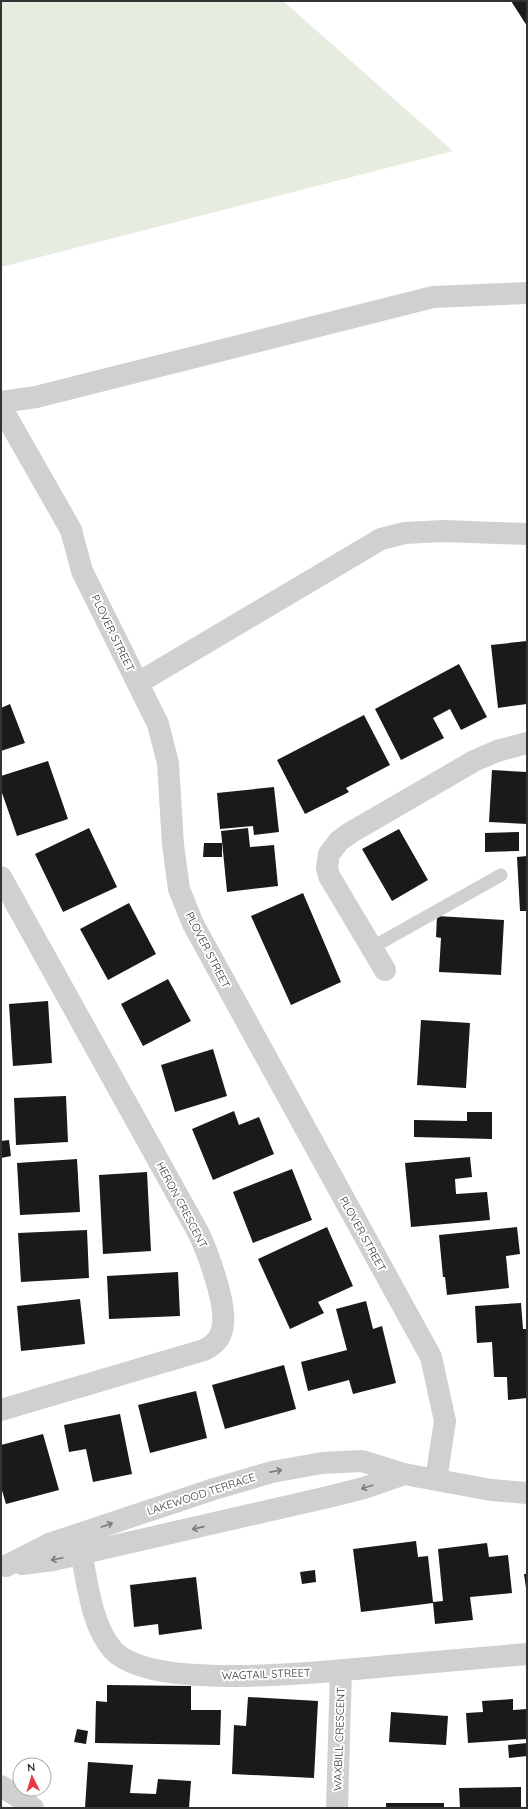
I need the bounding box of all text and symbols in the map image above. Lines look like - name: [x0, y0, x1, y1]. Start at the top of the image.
- street label: PLOVER STREET: [88, 592, 138, 674]
- street label: PLOVER STREET: [183, 909, 233, 991]
- street label: HERON CRESCENT: [153, 1159, 211, 1251]
- street label: PLOVER STREET: [337, 1194, 390, 1274]
- one-way arrow: [269, 1467, 282, 1475]
- street label: LAKEWOOD TERRACE: [145, 1470, 257, 1518]
- one-way arrow: [361, 1484, 374, 1491]
- one-way arrow: [100, 1521, 113, 1528]
- one-way arrow: [192, 1524, 205, 1532]
- one-way arrow: [51, 1556, 64, 1564]
- street label: WAGTAIL STREET: [221, 1665, 311, 1683]
- street label: WAXBILL CRESCENT: [330, 1687, 348, 1791]
- north arrow: [12, 1757, 52, 1797]
- text: N: [26, 1760, 36, 1774]

